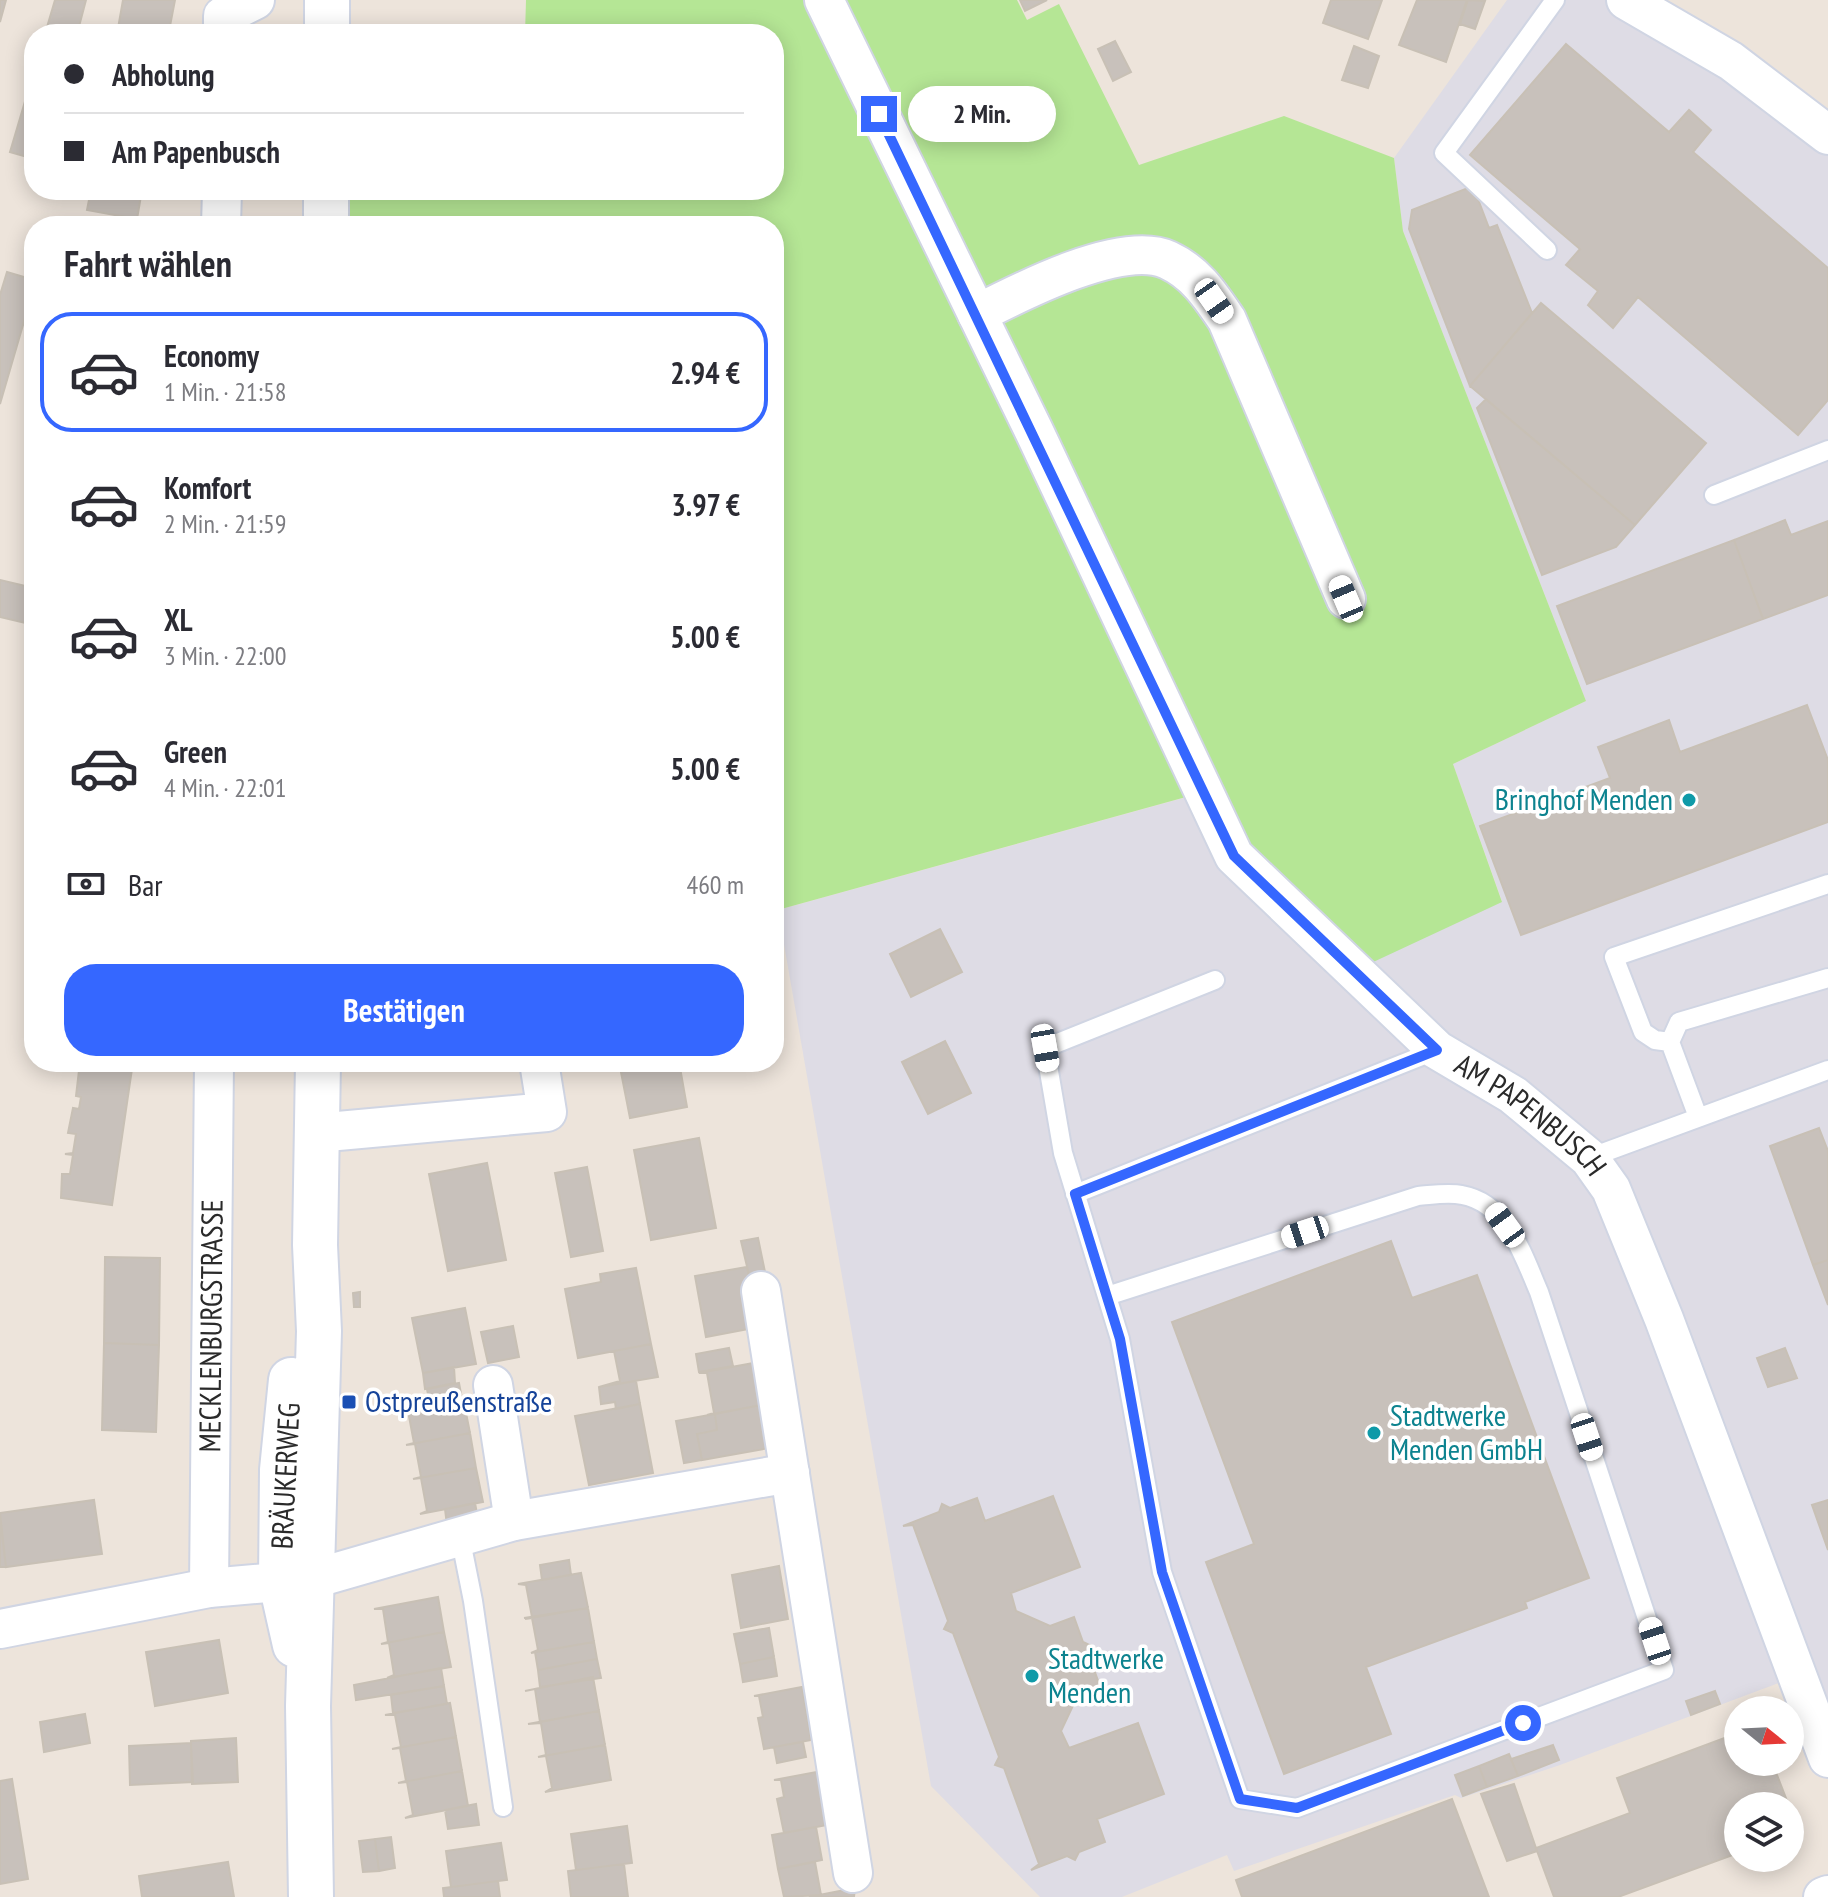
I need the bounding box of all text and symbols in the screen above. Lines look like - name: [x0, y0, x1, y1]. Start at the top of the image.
- text: Abholung: [112, 55, 215, 94]
- callout: 2 Min.: [907, 86, 1055, 142]
- route end: [861, 96, 897, 132]
- text: 2 Min.: [953, 97, 1011, 130]
- text: Am Papenbusch: [112, 132, 280, 171]
- text: Fahrt wählen: [64, 240, 232, 287]
- car: [1190, 274, 1238, 328]
- icon: car: [68, 336, 140, 408]
- text: Economy: [164, 336, 259, 375]
- text: 2.94 €: [670, 353, 740, 392]
- text: 1 Min. · 21:58: [164, 375, 286, 408]
- icon: car: [68, 468, 140, 540]
- text: Komfort: [164, 468, 251, 507]
- text: 3.97 €: [671, 485, 740, 524]
- text: 2 Min. · 21:59: [164, 507, 286, 540]
- car: [1326, 572, 1366, 626]
- icon: car: [68, 600, 140, 672]
- text: XL: [164, 600, 193, 639]
- text: 5.00 €: [670, 617, 740, 656]
- text: 3 Min. · 22:00: [164, 639, 286, 672]
- icon: car: [68, 732, 140, 804]
- text: Green: [164, 732, 227, 771]
- text: 5.00 €: [670, 749, 740, 788]
- text: 4 Min. · 22:01: [164, 771, 286, 804]
- place label: Bringhof Menden: [1495, 779, 1673, 818]
- marker: Bringhof Menden: [1680, 791, 1698, 809]
- icon: cash: [64, 862, 108, 906]
- text: Bar: [128, 865, 162, 904]
- text: 460 m: [686, 868, 744, 901]
- button: Bestätigen: [64, 964, 744, 1056]
- car: [1029, 1022, 1061, 1074]
- street label: AM PAPENBUSCH: [1448, 1044, 1616, 1183]
- street label: MECKLENBURGSTRASSE: [189, 1199, 231, 1453]
- car: [1481, 1199, 1529, 1251]
- car: [1278, 1213, 1332, 1251]
- place label: Ostpreußenstraße: [365, 1381, 552, 1420]
- marker: Ostpreußenstraße: [340, 1393, 358, 1411]
- place label: Stadtwerke Menden GmbH: [1390, 1395, 1543, 1468]
- street label: BRÄUKERWEG: [261, 1402, 308, 1550]
- car: [1568, 1410, 1606, 1464]
- marker: Stadtwerke Menden GmbH: [1365, 1424, 1383, 1442]
- car: [1636, 1614, 1674, 1668]
- place label: Stadtwerke Menden: [1048, 1638, 1164, 1711]
- marker: Stadtwerke Menden: [1023, 1667, 1041, 1685]
- north arrow: [1724, 1696, 1804, 1776]
- map controls: [1724, 1696, 1804, 1872]
- route start: [1505, 1705, 1541, 1741]
- button: layers: [1724, 1792, 1804, 1872]

